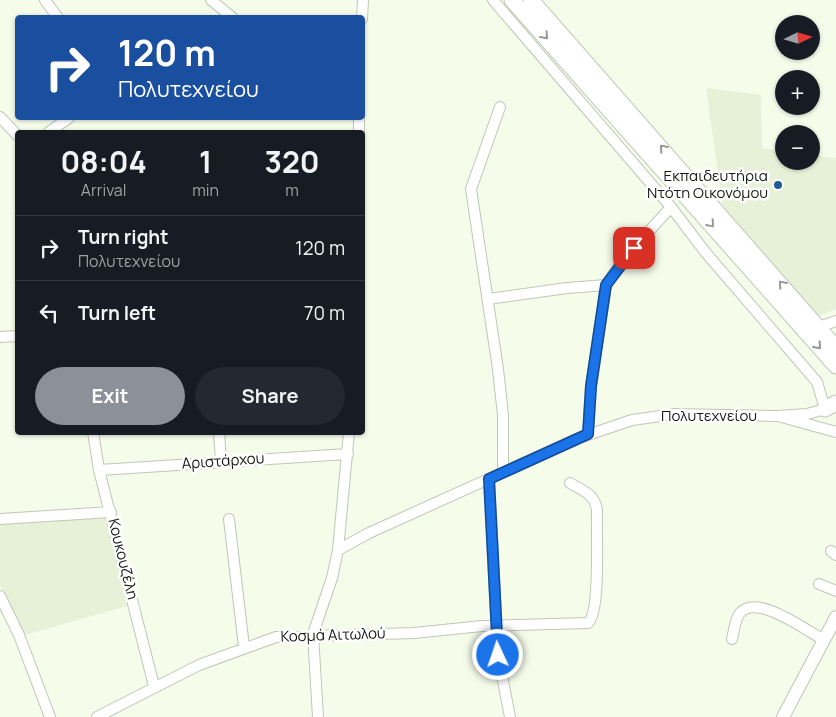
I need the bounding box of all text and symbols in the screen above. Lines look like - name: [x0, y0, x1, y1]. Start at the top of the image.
- north arrow: [775, 15, 820, 60]
- map controls: [775, 15, 820, 170]
- text: 120 m: [118, 29, 216, 77]
- one-way arrow: [539, 31, 548, 40]
- icon: right: [35, 35, 100, 100]
- button: +: [775, 70, 820, 115]
- text: Πολυτεχνείου: [118, 74, 259, 104]
- button: −: [775, 125, 820, 170]
- text: 08:04: [60, 141, 147, 182]
- text: 1: [199, 141, 212, 182]
- text: 320: [264, 141, 320, 182]
- one-way arrow: [660, 145, 669, 154]
- place label: Εκπαιδευτήρια Ντότη Οικονόμου: [647, 165, 768, 203]
- text: Arrival: [81, 179, 126, 201]
- text: min: [192, 179, 219, 201]
- text: m: [285, 179, 299, 201]
- marker: Εκπαιδευτήρια Ντότη Οικονόμου: [772, 179, 784, 191]
- one-way arrow: [705, 218, 714, 227]
- text: Turn right: [78, 224, 168, 250]
- pin: [613, 227, 655, 269]
- icon: right: [35, 234, 63, 262]
- icon: arrive: [620, 234, 648, 262]
- text: 120 m: [295, 235, 345, 261]
- text: Πολυτεχνείου: [78, 250, 180, 272]
- one-way arrow: [778, 281, 787, 290]
- icon: left: [35, 299, 63, 327]
- text: Turn left: [78, 300, 156, 326]
- text: 70 m: [304, 300, 345, 326]
- one-way arrow: [812, 340, 821, 349]
- button: Exit: [35, 367, 185, 425]
- button: Share: [195, 367, 345, 425]
- street label: Πολυτεχνείου: [661, 405, 757, 426]
- street label: Αριστάρχου: [181, 447, 265, 474]
- street label: Κουκουζέλη: [103, 516, 144, 602]
- street label: Κοσμά Αιτωλού: [280, 622, 386, 647]
- position arrow: [471, 628, 523, 680]

